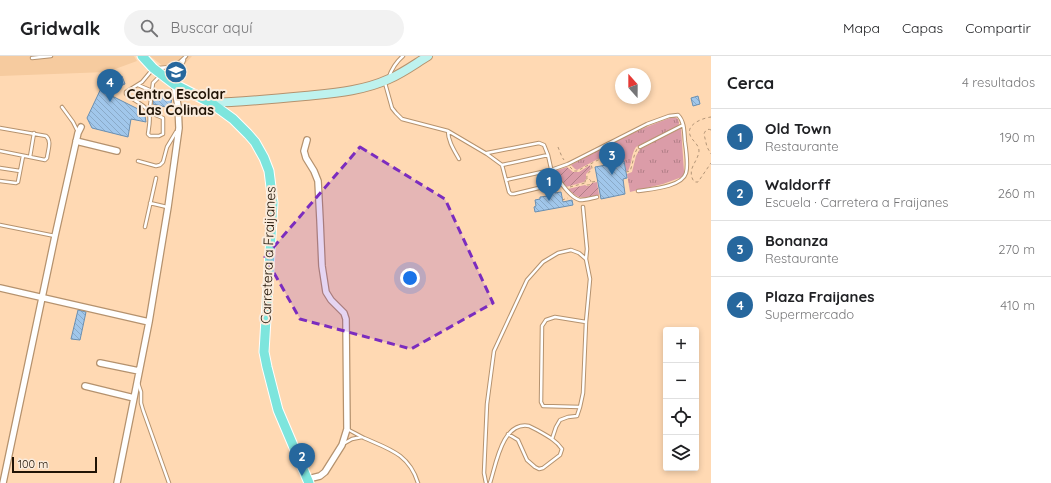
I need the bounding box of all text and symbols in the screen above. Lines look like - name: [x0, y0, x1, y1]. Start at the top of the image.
- search box: [124, 10, 404, 46]
- text: Gridwalk: [20, 16, 100, 40]
- icon: search: [138, 17, 160, 39]
- text: Buscar aquí: [170, 18, 252, 37]
- text: Mapa: [843, 19, 880, 37]
- text: Capas: [902, 19, 943, 37]
- text: Compartir: [965, 19, 1031, 37]
- school or university icon: Centro Escolar Las Colinas: [163, 59, 189, 85]
- north arrow: [615, 68, 651, 104]
- pin: 4: [97, 69, 123, 102]
- text: Cerca: [727, 72, 774, 93]
- text: 4 resultados: [962, 74, 1035, 90]
- place label: Centro Escolar Las Colinas: [127, 85, 225, 119]
- text: Old Town: [765, 119, 831, 138]
- text: 1: [737, 129, 743, 145]
- text: 190 m: [1000, 129, 1035, 145]
- text: Restaurante: [765, 138, 839, 154]
- pin: 3: [599, 142, 625, 175]
- pin: 1: [536, 168, 562, 201]
- text: Waldorff: [765, 175, 831, 194]
- text: 2: [736, 185, 744, 201]
- text: 260 m: [998, 185, 1035, 201]
- street label: Carretera a Fraijanes: [257, 186, 279, 324]
- text: Escuela · Carretera a Fraijanes: [765, 194, 948, 210]
- text: Bonanza: [765, 231, 828, 250]
- text: 3: [737, 241, 743, 257]
- text: 270 m: [998, 241, 1035, 257]
- text: Restaurante: [765, 250, 839, 266]
- your location: [400, 268, 420, 288]
- text: Plaza Fraijanes: [765, 287, 875, 306]
- text: 4: [736, 297, 744, 313]
- text: 410 m: [1000, 297, 1035, 313]
- text: Supermercado: [765, 306, 854, 322]
- map controls: [663, 327, 699, 471]
- button: +: [663, 327, 699, 363]
- button: −: [663, 363, 699, 399]
- button: locate: [663, 399, 699, 435]
- button: layers: [663, 435, 699, 471]
- pin: 2: [289, 443, 315, 476]
- scale bar: [12, 455, 97, 474]
- text: 100 m: [18, 457, 48, 471]

